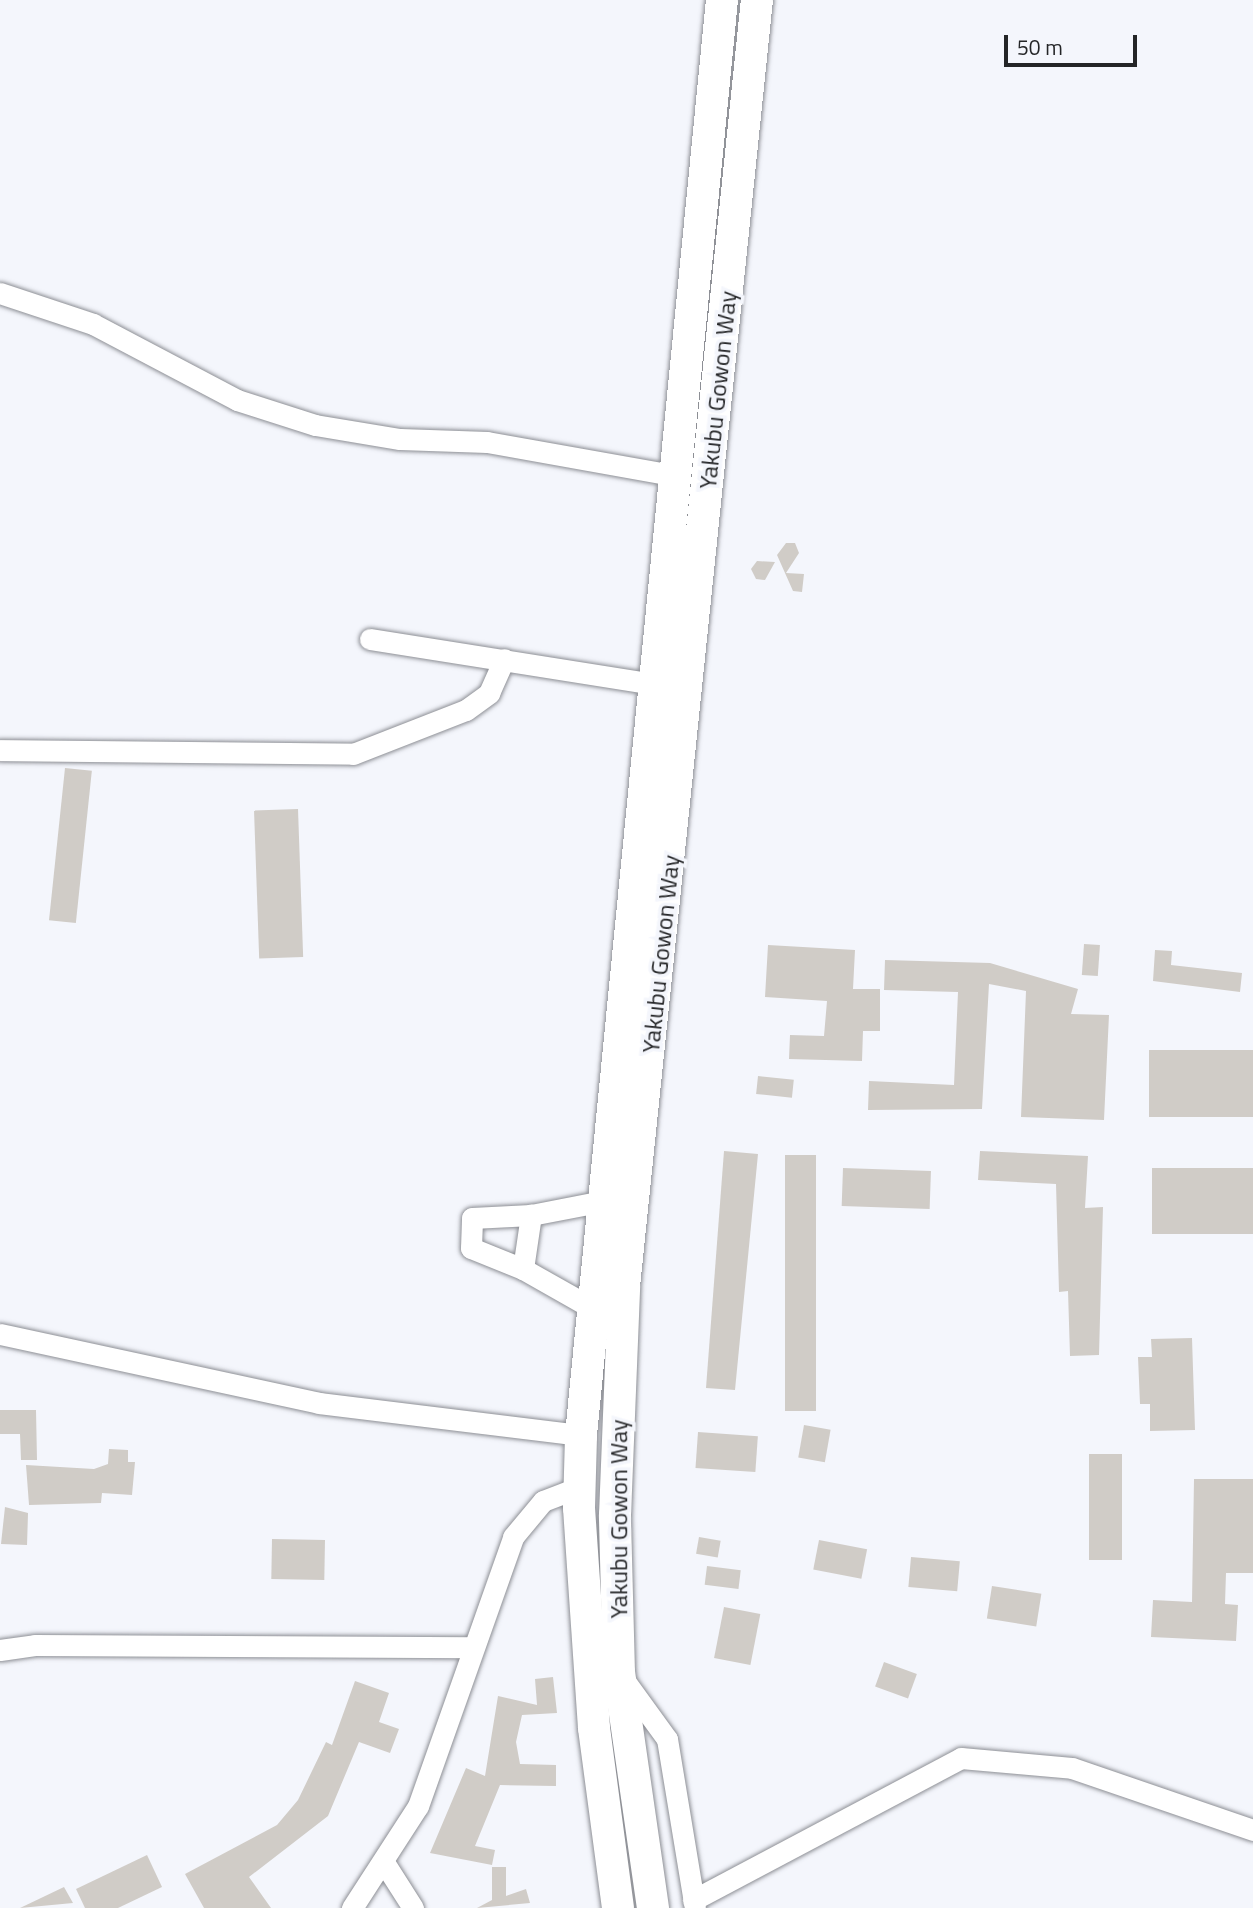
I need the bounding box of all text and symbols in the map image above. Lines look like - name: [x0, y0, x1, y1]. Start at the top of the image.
- scale bar: [1008, 21, 1141, 65]
- text: 50 m: [1017, 31, 1063, 63]
- street label: Yakubu Gowon Way: [693, 290, 743, 490]
- street label: Yakubu Gowon Way: [636, 854, 686, 1054]
- street label: Yakubu Gowon Way: [605, 1419, 633, 1619]

